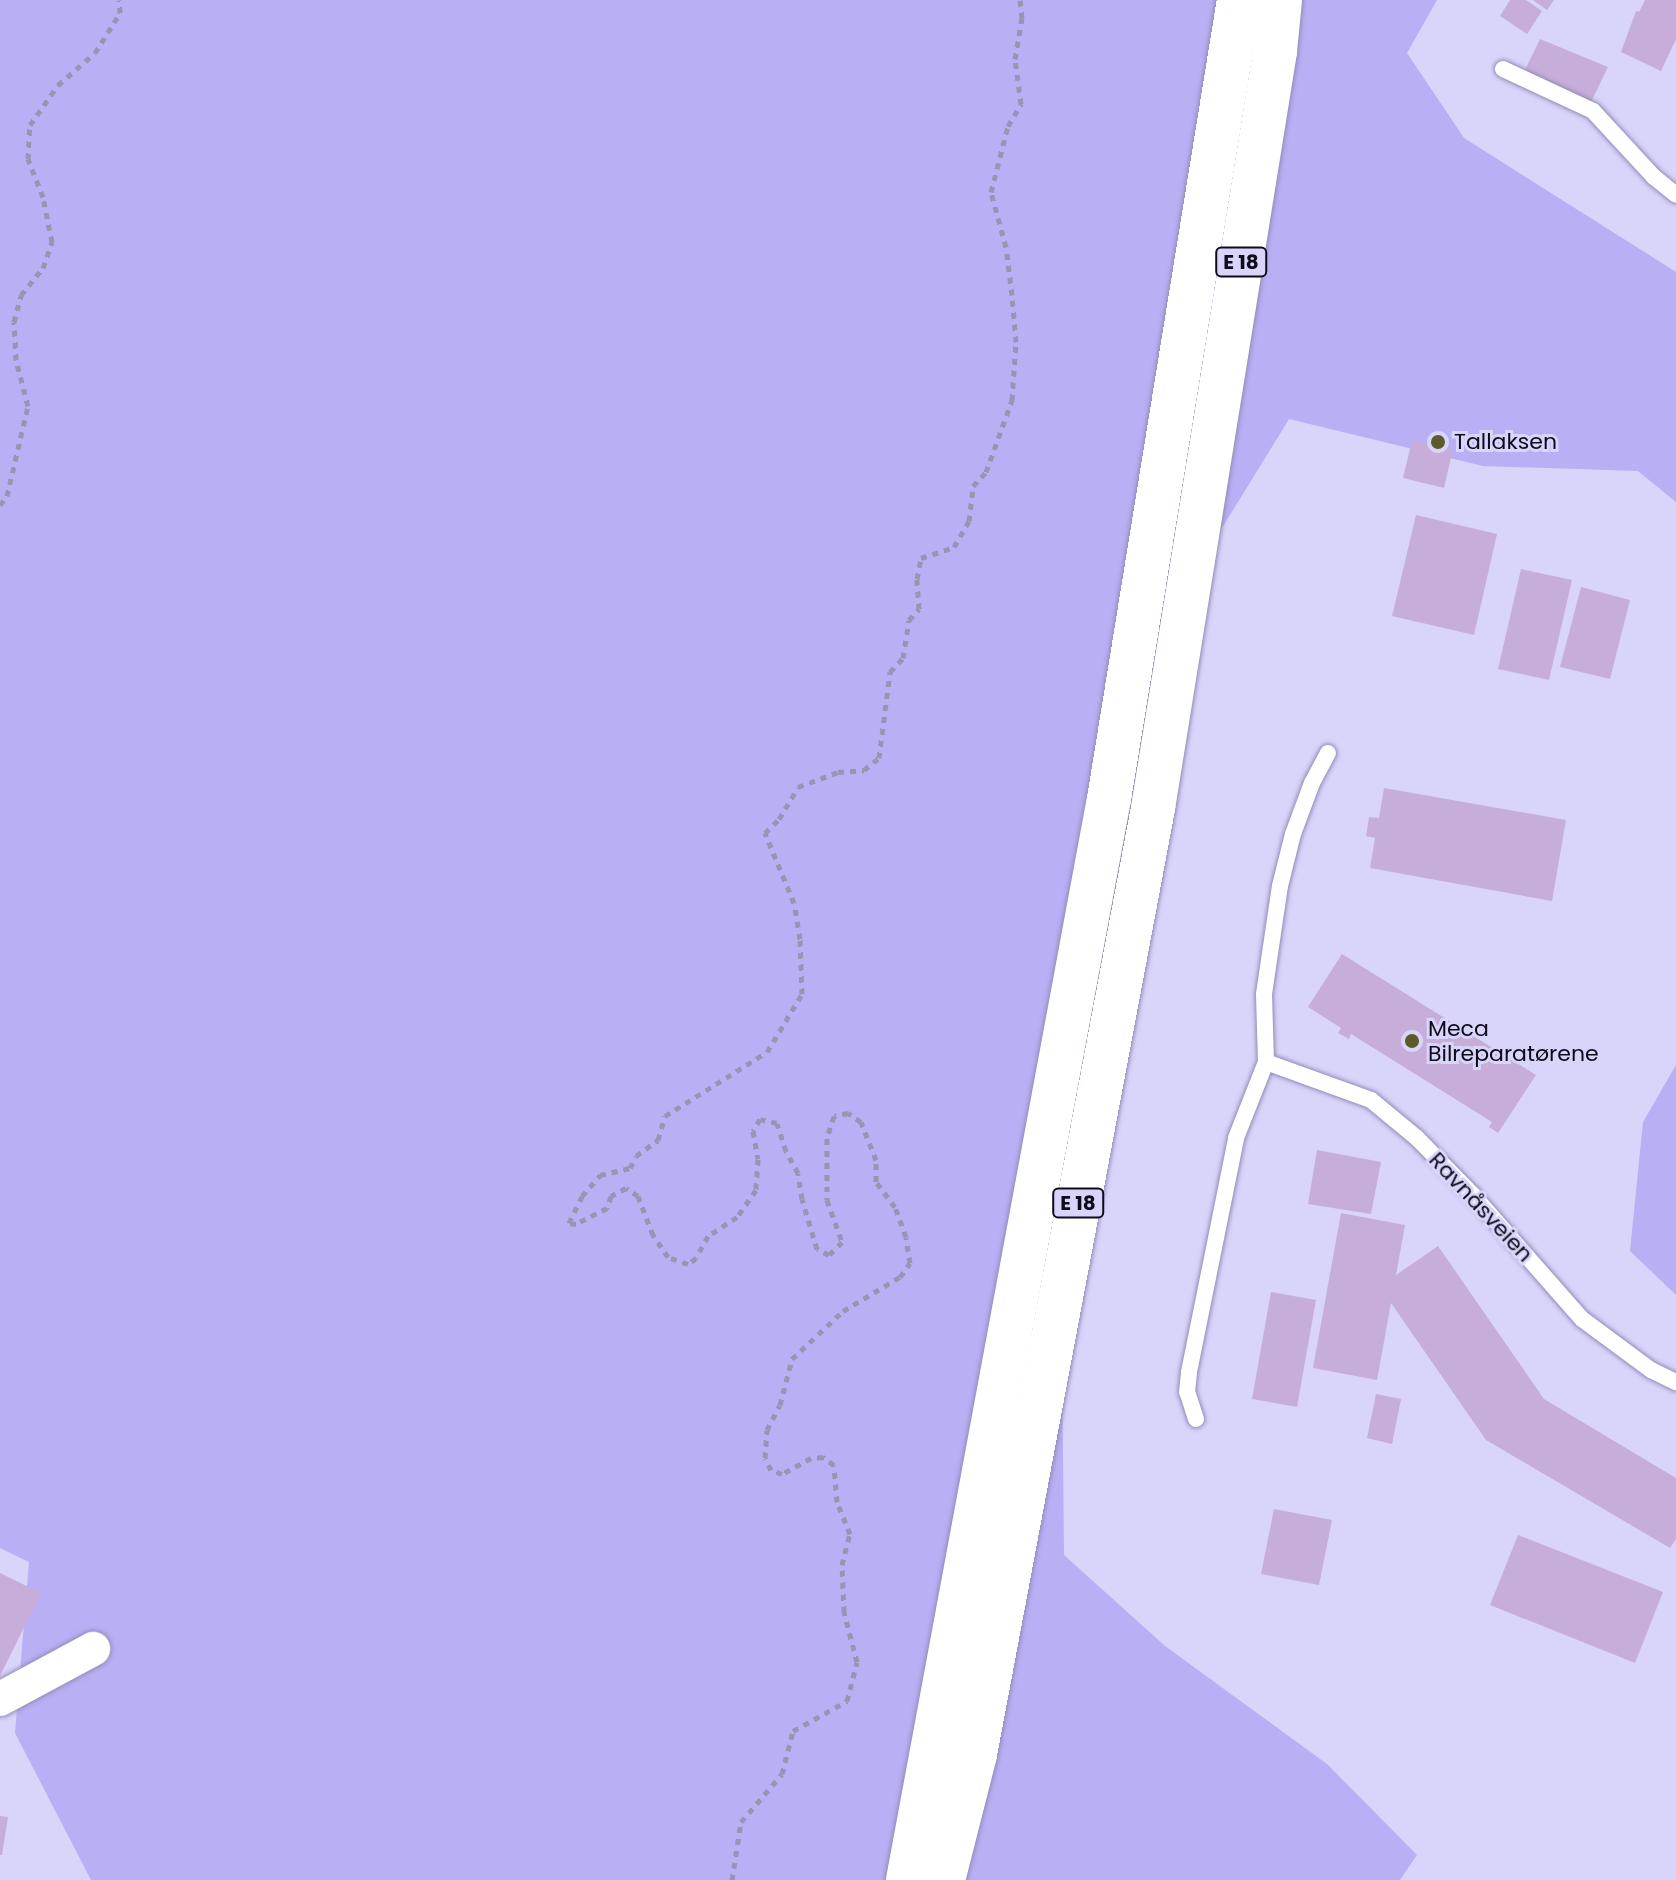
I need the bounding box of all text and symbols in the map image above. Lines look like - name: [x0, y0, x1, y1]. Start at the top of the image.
- road number: E 18: [1215, 246, 1267, 278]
- place label: Tallaksen: [1454, 429, 1557, 455]
- marker: Tallaksen: [1429, 433, 1447, 451]
- place label: Meca Bilreparatørene: [1428, 1015, 1599, 1066]
- marker: Meca Bilreparatørene: [1403, 1032, 1421, 1050]
- street label: Ravnåsveien: [1424, 1147, 1538, 1267]
- road number: E 18: [1052, 1187, 1104, 1219]

